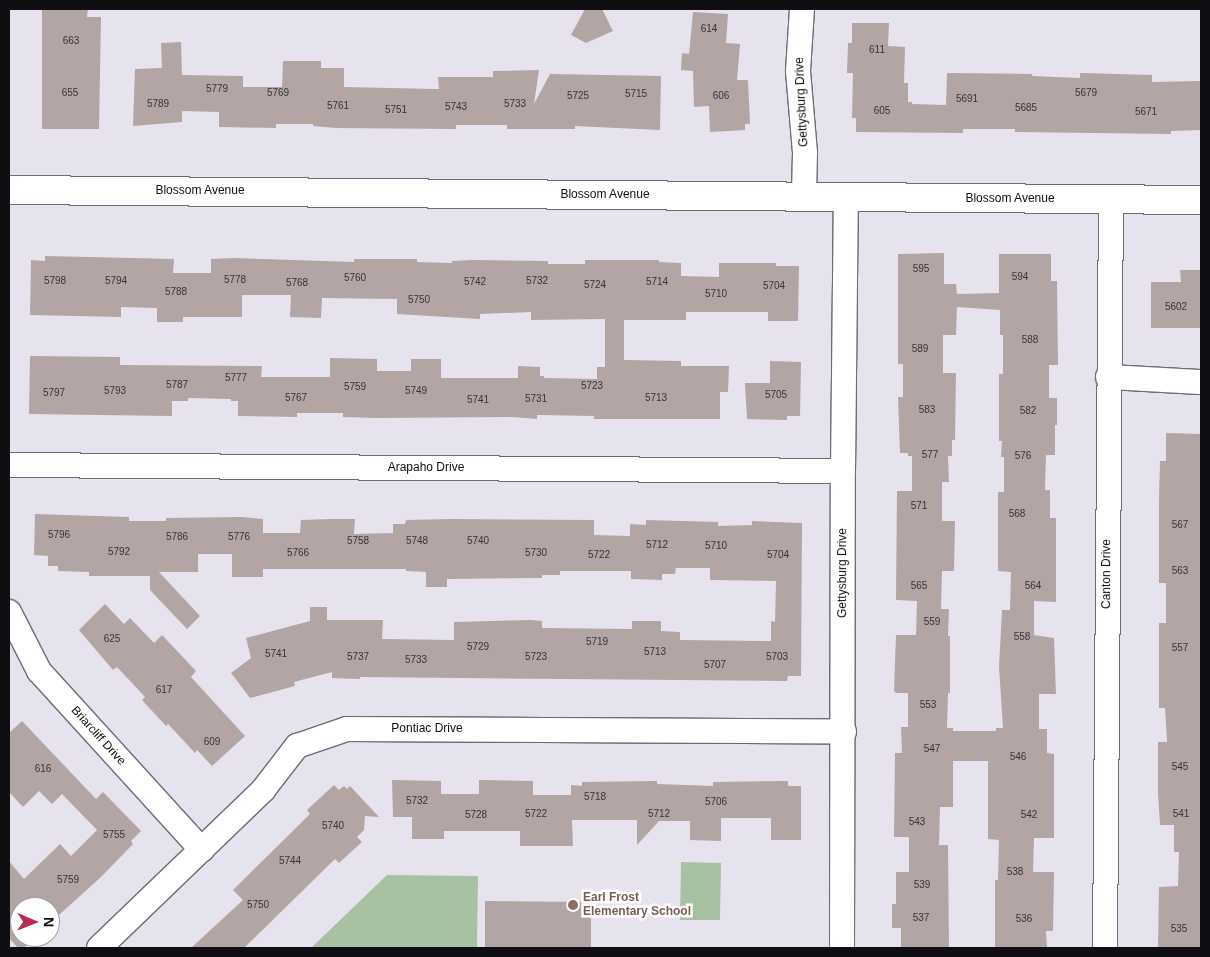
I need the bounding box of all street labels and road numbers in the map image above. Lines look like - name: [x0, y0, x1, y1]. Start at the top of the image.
- street label: Gettysburg Drive: [792, 57, 812, 147]
- street label: Blossom Avenue: [155, 184, 245, 198]
- street label: Blossom Avenue: [560, 188, 650, 202]
- street label: Blossom Avenue: [965, 192, 1055, 206]
- street label: Arapaho Drive: [388, 461, 464, 475]
- street label: Gettysburg Drive: [836, 528, 850, 618]
- street label: Canton Drive: [1100, 539, 1114, 609]
- street label: Briarcliff Drive: [68, 704, 128, 768]
- street label: Pontiac Drive: [391, 722, 463, 736]

